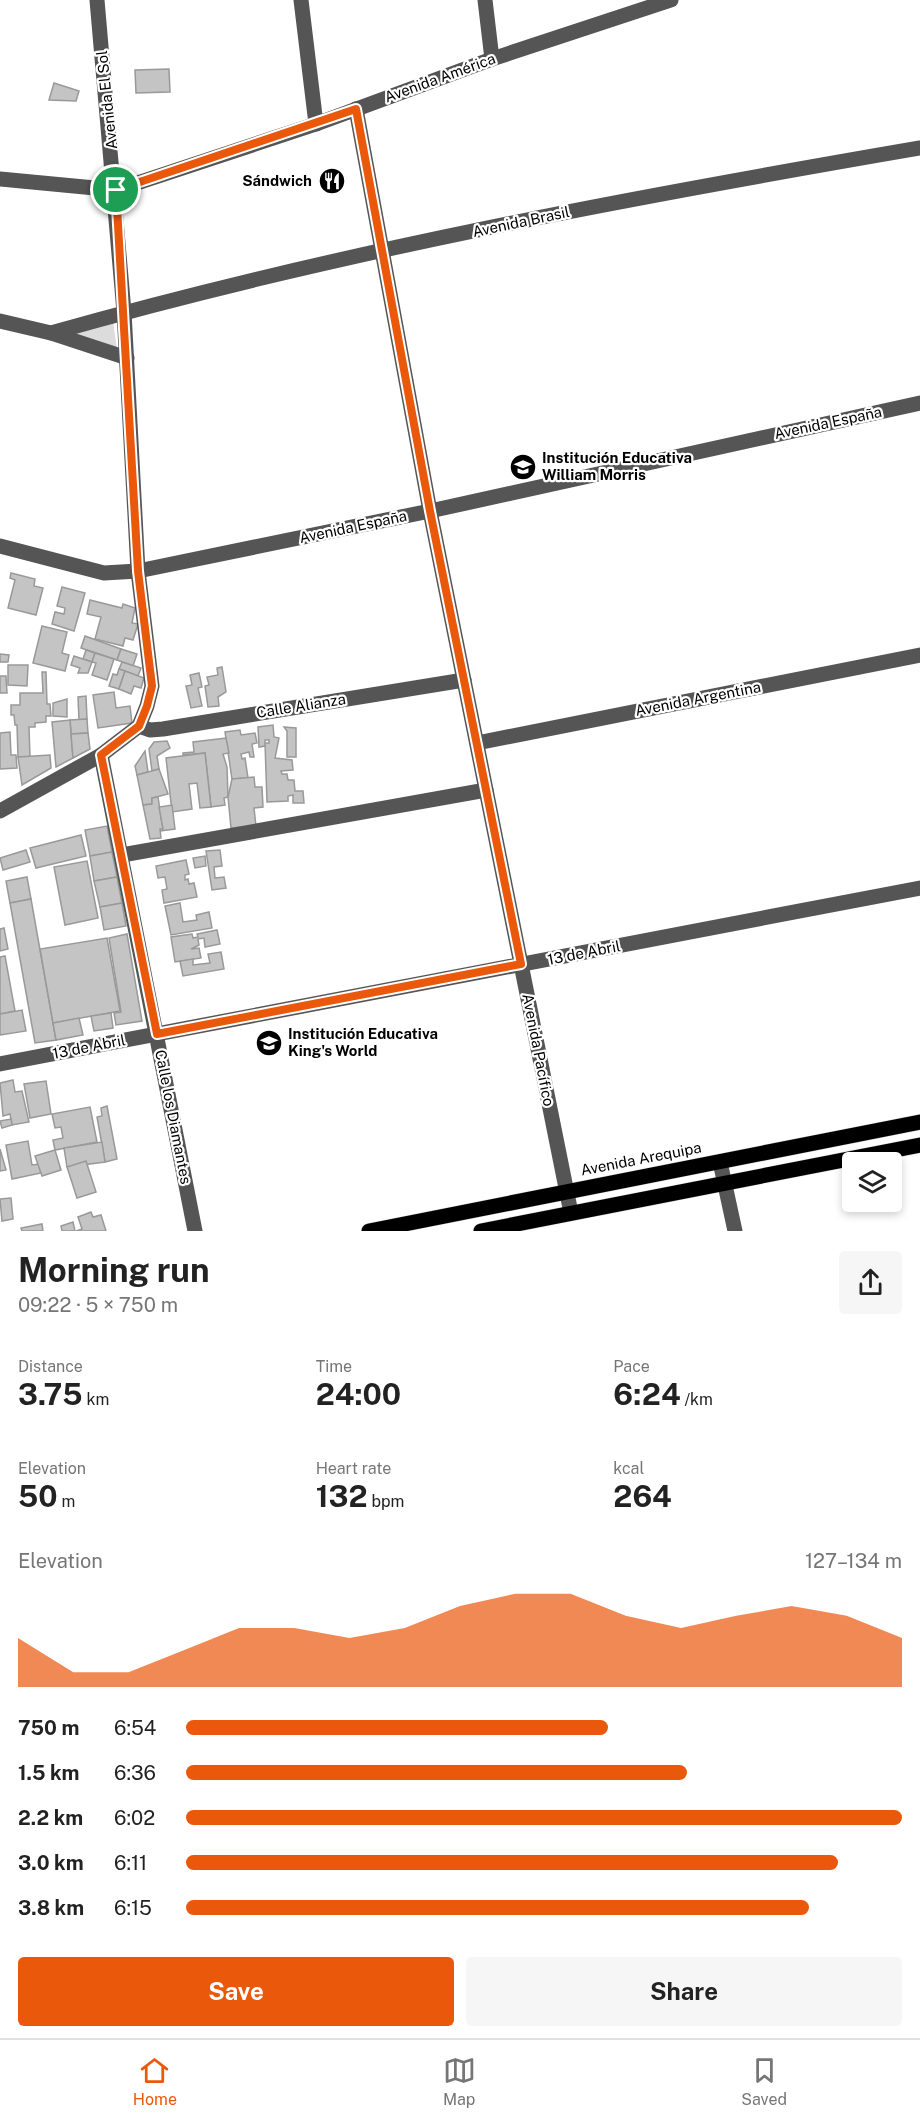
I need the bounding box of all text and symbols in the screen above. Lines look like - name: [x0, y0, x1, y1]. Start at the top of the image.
- street label: Avenida El Sol: [93, 50, 120, 150]
- street label: Avenida América: [382, 50, 498, 106]
- pin: [90, 164, 141, 215]
- restaurant icon: Sándwich: [317, 166, 347, 196]
- place label: Sándwich: [242, 172, 312, 189]
- icon: arrive: [99, 173, 132, 206]
- street label: Avenida Brasil: [471, 203, 571, 240]
- street label: Avenida España: [772, 403, 883, 442]
- place label: Institución Educativa William Morris: [542, 449, 692, 483]
- school or university icon: Institución Educativa William Morris: [508, 452, 538, 482]
- street label: Avenida España: [297, 507, 408, 546]
- street label: Avenida Argentina: [634, 678, 762, 719]
- street label: Calle Alianza: [255, 690, 347, 721]
- street label: 13 de Abril: [546, 937, 622, 968]
- street label: Avenida Pacífico: [519, 992, 558, 1108]
- place label: Institución Educativa King's World: [288, 1025, 438, 1059]
- school or university icon: Institución Educativa King's World: [254, 1028, 284, 1058]
- street label: 13 de Abril: [51, 1031, 127, 1062]
- street label: Calle los Diamantes: [152, 1048, 195, 1186]
- street label: Avenida Arequipa: [579, 1138, 703, 1179]
- map controls: [842, 1152, 902, 1212]
- button: layers: [842, 1152, 902, 1212]
- text: Morning run: [18, 1251, 210, 1289]
- button: share: [839, 1251, 902, 1314]
- text: 09:22 · 5 × 750 m: [18, 1293, 178, 1317]
- text: Distance: [18, 1357, 83, 1376]
- text: Time: [316, 1357, 352, 1376]
- text: Pace: [613, 1357, 650, 1376]
- text: 3.75: [18, 1376, 83, 1412]
- text: 24:00: [316, 1376, 401, 1412]
- text: 6:24: [613, 1376, 681, 1412]
- text: km: [83, 1390, 109, 1409]
- text: /km: [681, 1390, 713, 1409]
- text: Elevation: [18, 1459, 86, 1478]
- text: Heart rate: [316, 1459, 391, 1478]
- text: kcal: [613, 1459, 644, 1478]
- text: 50: [18, 1478, 58, 1514]
- text: 132: [316, 1478, 368, 1514]
- text: 264: [613, 1478, 672, 1514]
- text: m: [58, 1492, 75, 1511]
- text: bpm: [368, 1492, 404, 1511]
- text: Elevation: [18, 1549, 103, 1573]
- text: 127–134 m: [805, 1549, 902, 1573]
- text: 750 m: [18, 1716, 79, 1740]
- text: 6:54: [114, 1716, 156, 1740]
- text: 1.5 km: [18, 1761, 79, 1785]
- text: 6:36: [114, 1761, 156, 1785]
- text: 2.2 km: [18, 1806, 83, 1830]
- text: 6:02: [114, 1806, 155, 1830]
- text: 3.0 km: [18, 1851, 84, 1875]
- text: 6:11: [114, 1851, 147, 1875]
- text: 3.8 km: [18, 1896, 84, 1920]
- text: 6:15: [114, 1896, 152, 1920]
- button: Save: [18, 1957, 454, 2026]
- button: Share: [466, 1957, 902, 2026]
- tab: Home: [133, 2054, 177, 2109]
- tab: Map: [443, 2054, 476, 2109]
- tab: Saved: [741, 2054, 787, 2109]

